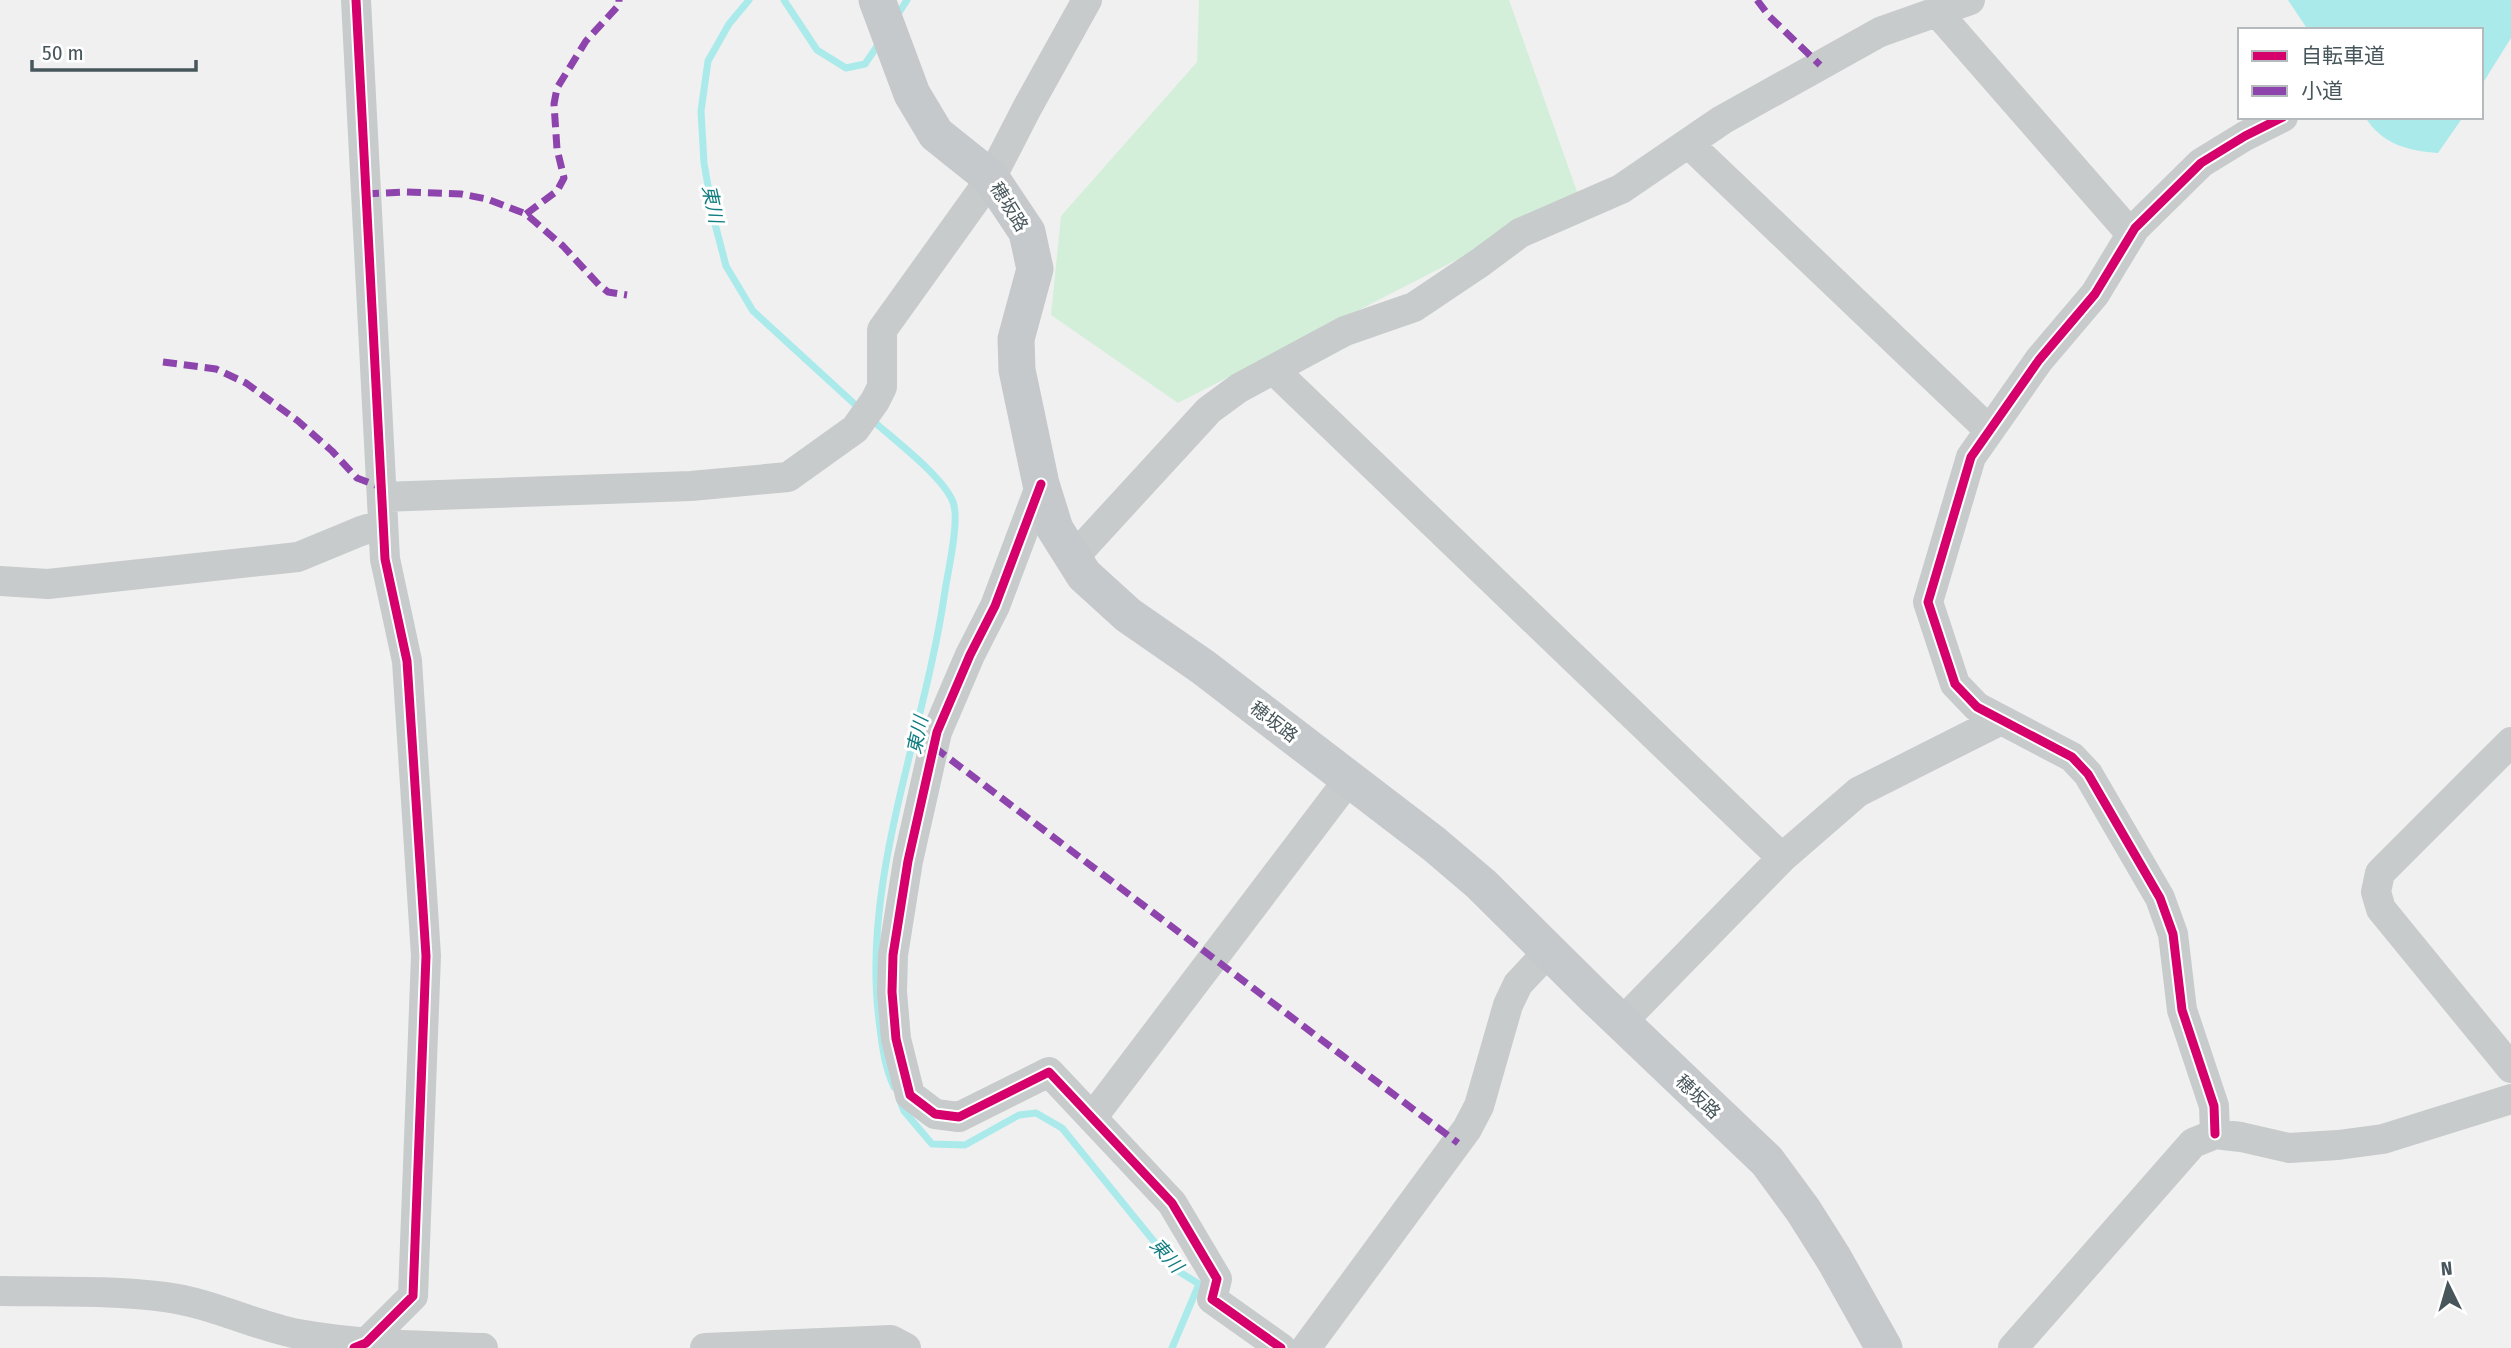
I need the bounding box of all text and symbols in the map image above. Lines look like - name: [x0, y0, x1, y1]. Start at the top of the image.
- scale bar: [32, 28, 196, 72]
- legend: [2238, 28, 2483, 119]
- text: 50 m: [42, 40, 84, 66]
- text: 自転車道: [2301, 43, 2385, 69]
- text: 小道: [2301, 78, 2343, 104]
- street label: 穂坂路: [985, 178, 1033, 236]
- water label: 東川: [697, 183, 728, 227]
- street label: 穂坂路: [1246, 697, 1302, 747]
- water label: 東川: [902, 712, 933, 756]
- street label: 穂坂路: [1671, 1070, 1725, 1124]
- water label: 東川: [1145, 1234, 1189, 1279]
- north arrow: [2413, 1250, 2483, 1320]
- text: N: [2440, 1257, 2453, 1281]

